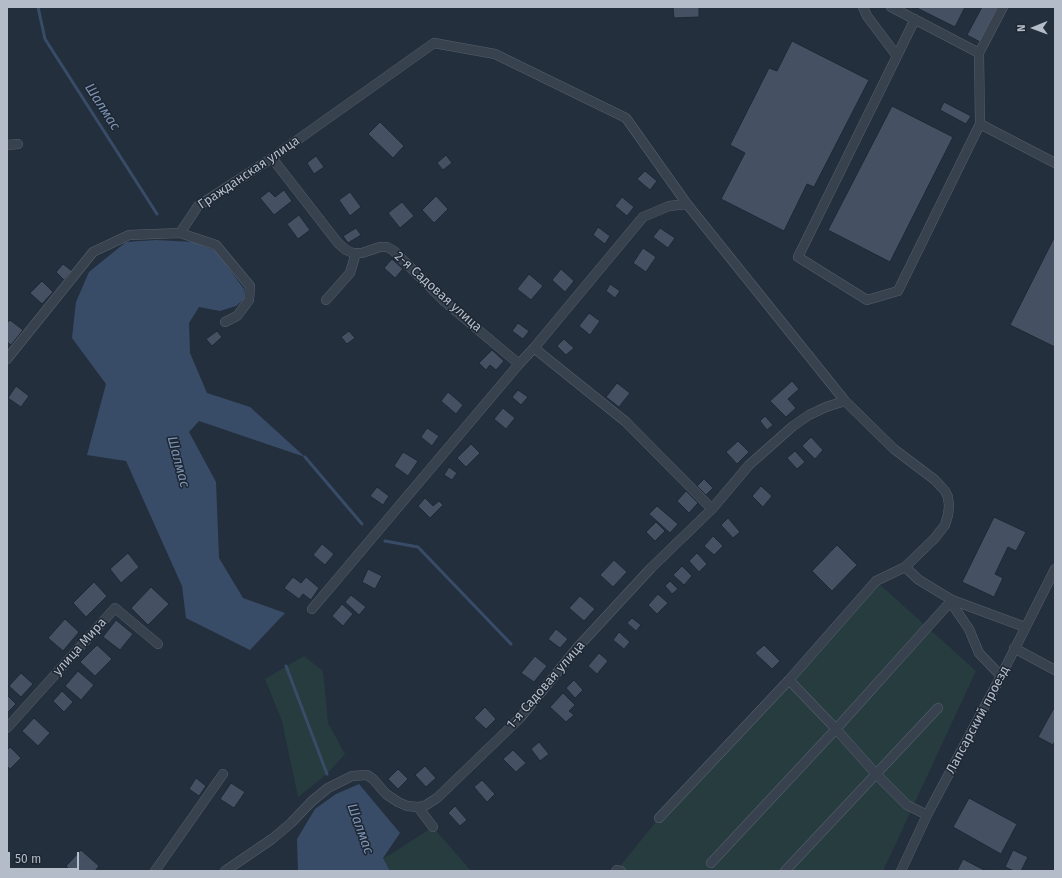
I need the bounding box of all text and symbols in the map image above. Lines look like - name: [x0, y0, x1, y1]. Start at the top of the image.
- north arrow: [1014, 8, 1054, 48]
- text: N: [1015, 24, 1028, 32]
- water label: Шалмас: [81, 80, 123, 134]
- street label: Гражданская улица: [195, 133, 303, 213]
- street label: 2-я Садовая улица: [391, 249, 485, 335]
- water label: Шалмас: [163, 434, 193, 490]
- street label: улица Мира: [50, 615, 110, 679]
- street label: 1-я Садовая улица: [504, 638, 588, 732]
- street label: Лапсарский проезд: [943, 664, 1013, 776]
- water label: Шалмас: [343, 801, 377, 857]
- scale bar: [10, 844, 81, 870]
- text: 50 m: [15, 852, 41, 866]

